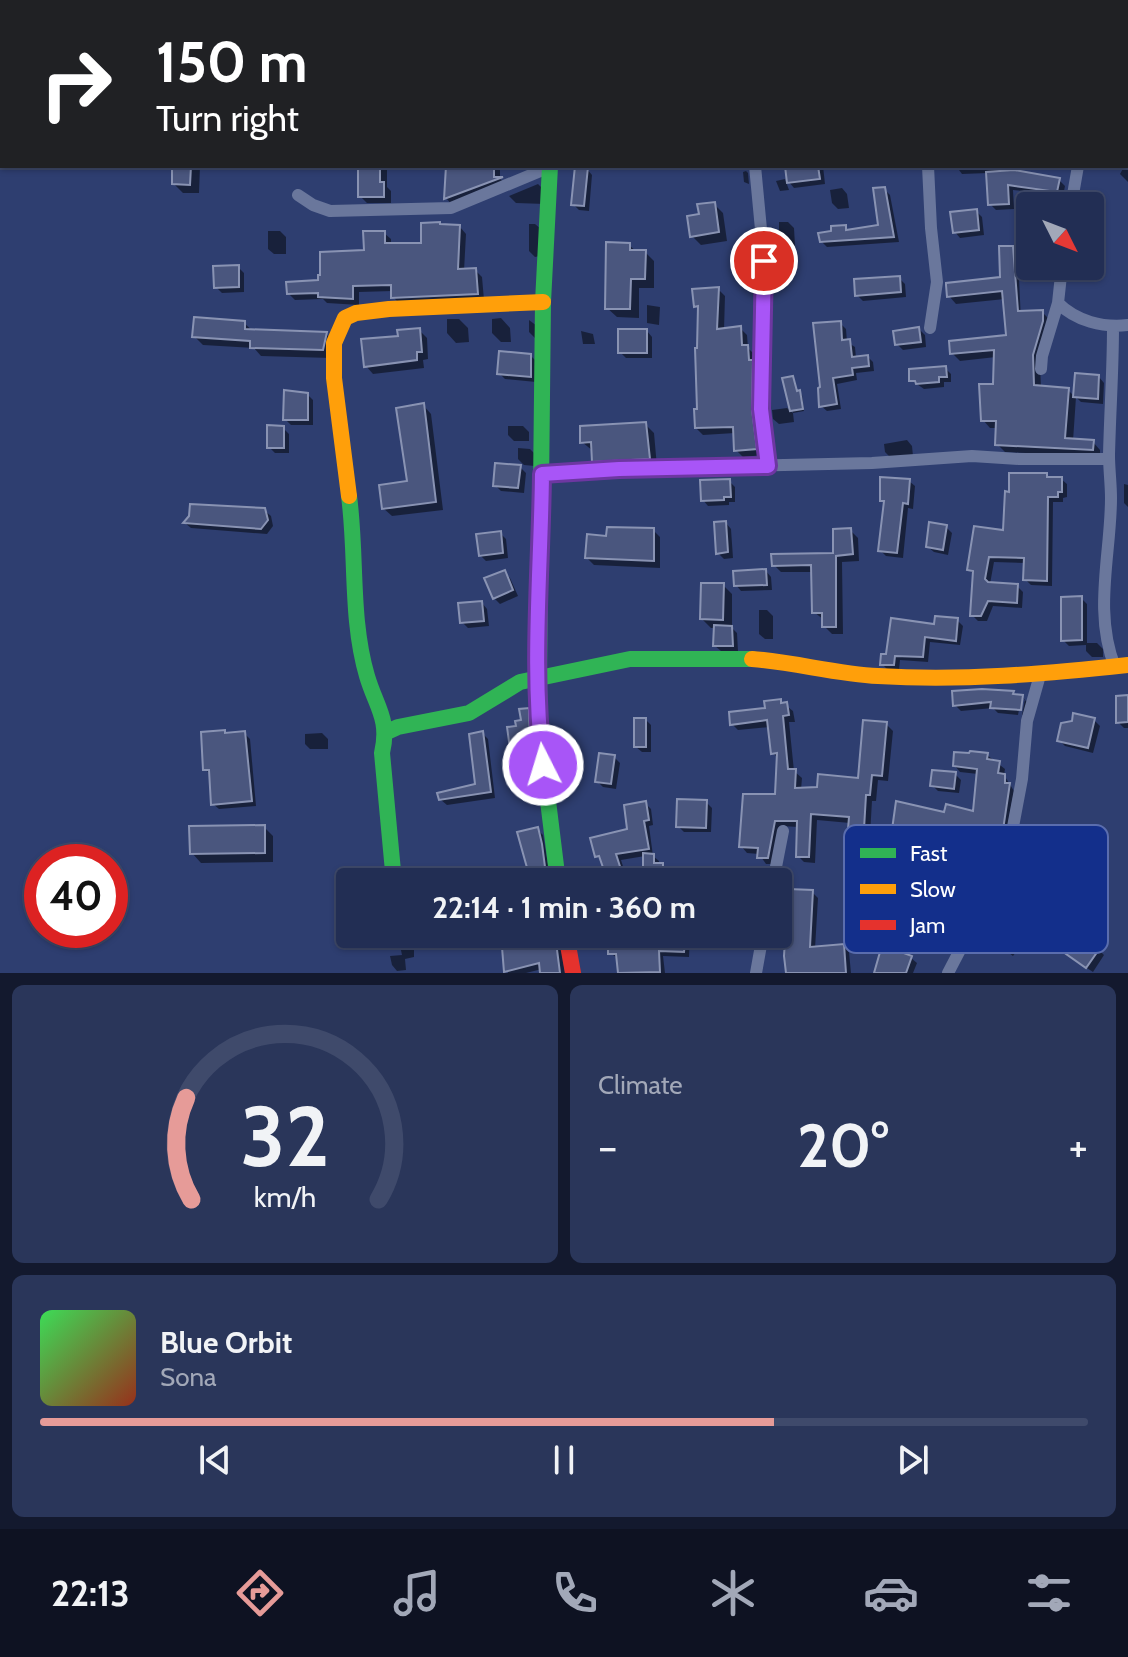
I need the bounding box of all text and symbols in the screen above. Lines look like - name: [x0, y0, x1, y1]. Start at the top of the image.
- text: 150 m: [156, 28, 308, 96]
- icon: right: [24, 32, 128, 136]
- text: Turn right: [156, 96, 299, 140]
- north arrow: [1016, 192, 1104, 280]
- map controls: [1016, 192, 1104, 280]
- pin: [730, 227, 798, 295]
- icon: arrive: [742, 239, 786, 283]
- position arrow: [501, 723, 585, 807]
- legend: [844, 825, 1108, 953]
- text: Fast: [910, 840, 948, 867]
- speed limit sign: 40: [24, 844, 128, 948]
- text: Slow: [910, 876, 956, 903]
- text: 22:14 · 1 min · 360 m: [432, 889, 696, 926]
- text: Jam: [909, 912, 945, 939]
- text: Climate: [598, 1069, 683, 1101]
- text: 32: [241, 1086, 329, 1187]
- text: 20°: [797, 1109, 889, 1182]
- text: −: [598, 1120, 617, 1173]
- text: +: [1069, 1120, 1088, 1173]
- text: km/h: [254, 1179, 316, 1214]
- text: Blue Orbit: [160, 1324, 292, 1361]
- text: Sona: [160, 1361, 217, 1393]
- icon: previous: [193, 1438, 237, 1482]
- icon: pause: [542, 1438, 586, 1482]
- icon: next: [891, 1438, 935, 1482]
- icon: directions: [232, 1565, 288, 1621]
- icon: music: [389, 1565, 445, 1621]
- icon: phone: [547, 1565, 603, 1621]
- icon: climate: [705, 1565, 761, 1621]
- icon: car: [863, 1565, 919, 1621]
- icon: filters: [1021, 1565, 1077, 1621]
- text: 22:13: [51, 1571, 130, 1615]

